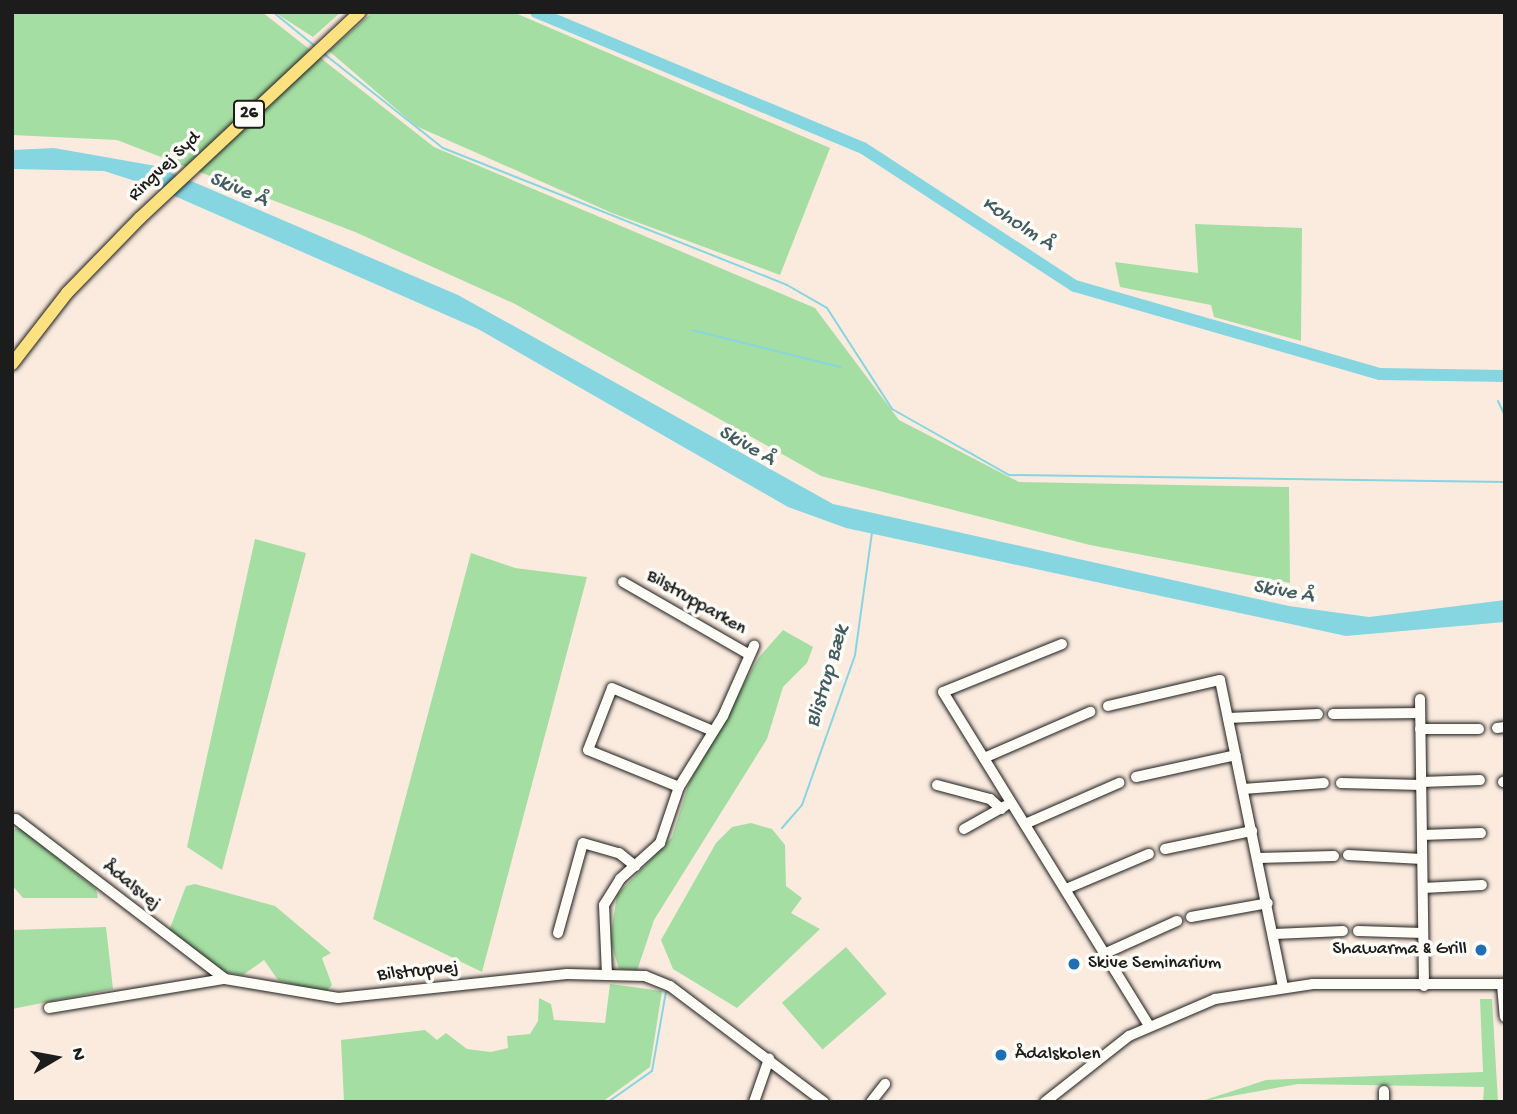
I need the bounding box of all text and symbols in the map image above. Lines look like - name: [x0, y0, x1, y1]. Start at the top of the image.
- road number: 26: [232, 100, 266, 128]
- street label: Ringvej Syd: [124, 127, 206, 207]
- water label: Skive Å: [205, 167, 271, 215]
- water label: Koholm Å: [976, 192, 1058, 258]
- water label: Skive Å: [713, 421, 779, 473]
- street label: Bilstrupparken: [642, 565, 750, 641]
- water label: Skive Å: [1251, 575, 1315, 611]
- water label: Blistrup Bæk: [802, 623, 856, 731]
- street label: Ådalsvej: [97, 856, 165, 916]
- place label: Shawarma & Grill: [1332, 939, 1467, 961]
- marker: Shawarma & Grill: [1473, 942, 1489, 958]
- place label: Skive Seminarium: [1088, 953, 1221, 975]
- street label: Bilstrupvej: [376, 956, 460, 988]
- marker: Skive Seminarium: [1066, 956, 1082, 972]
- north arrow: [21, 1023, 91, 1093]
- place label: Ådalskolen: [1015, 1044, 1100, 1066]
- text: N: [65, 1046, 90, 1062]
- marker: Ådalskolen: [993, 1047, 1009, 1063]

